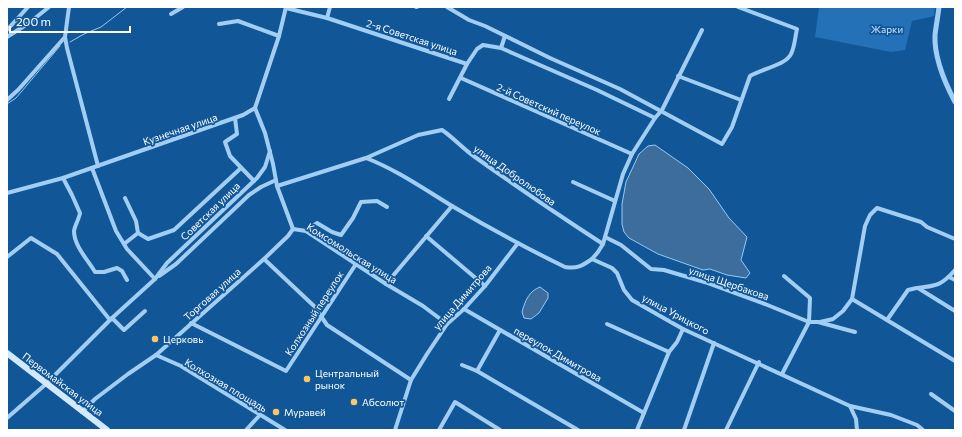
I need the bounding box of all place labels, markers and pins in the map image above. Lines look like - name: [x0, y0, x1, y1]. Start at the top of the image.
- place label: Церковь: [163, 333, 203, 345]
- marker: Церковь: [150, 334, 160, 344]
- place label: Центральный рынок: [315, 367, 379, 391]
- marker: Центральный рынок: [302, 374, 312, 384]
- place label: Абсолют: [362, 396, 404, 408]
- marker: Абсолют: [349, 397, 359, 407]
- place label: Муравей: [284, 406, 326, 418]
- marker: Муравей: [271, 407, 281, 417]

